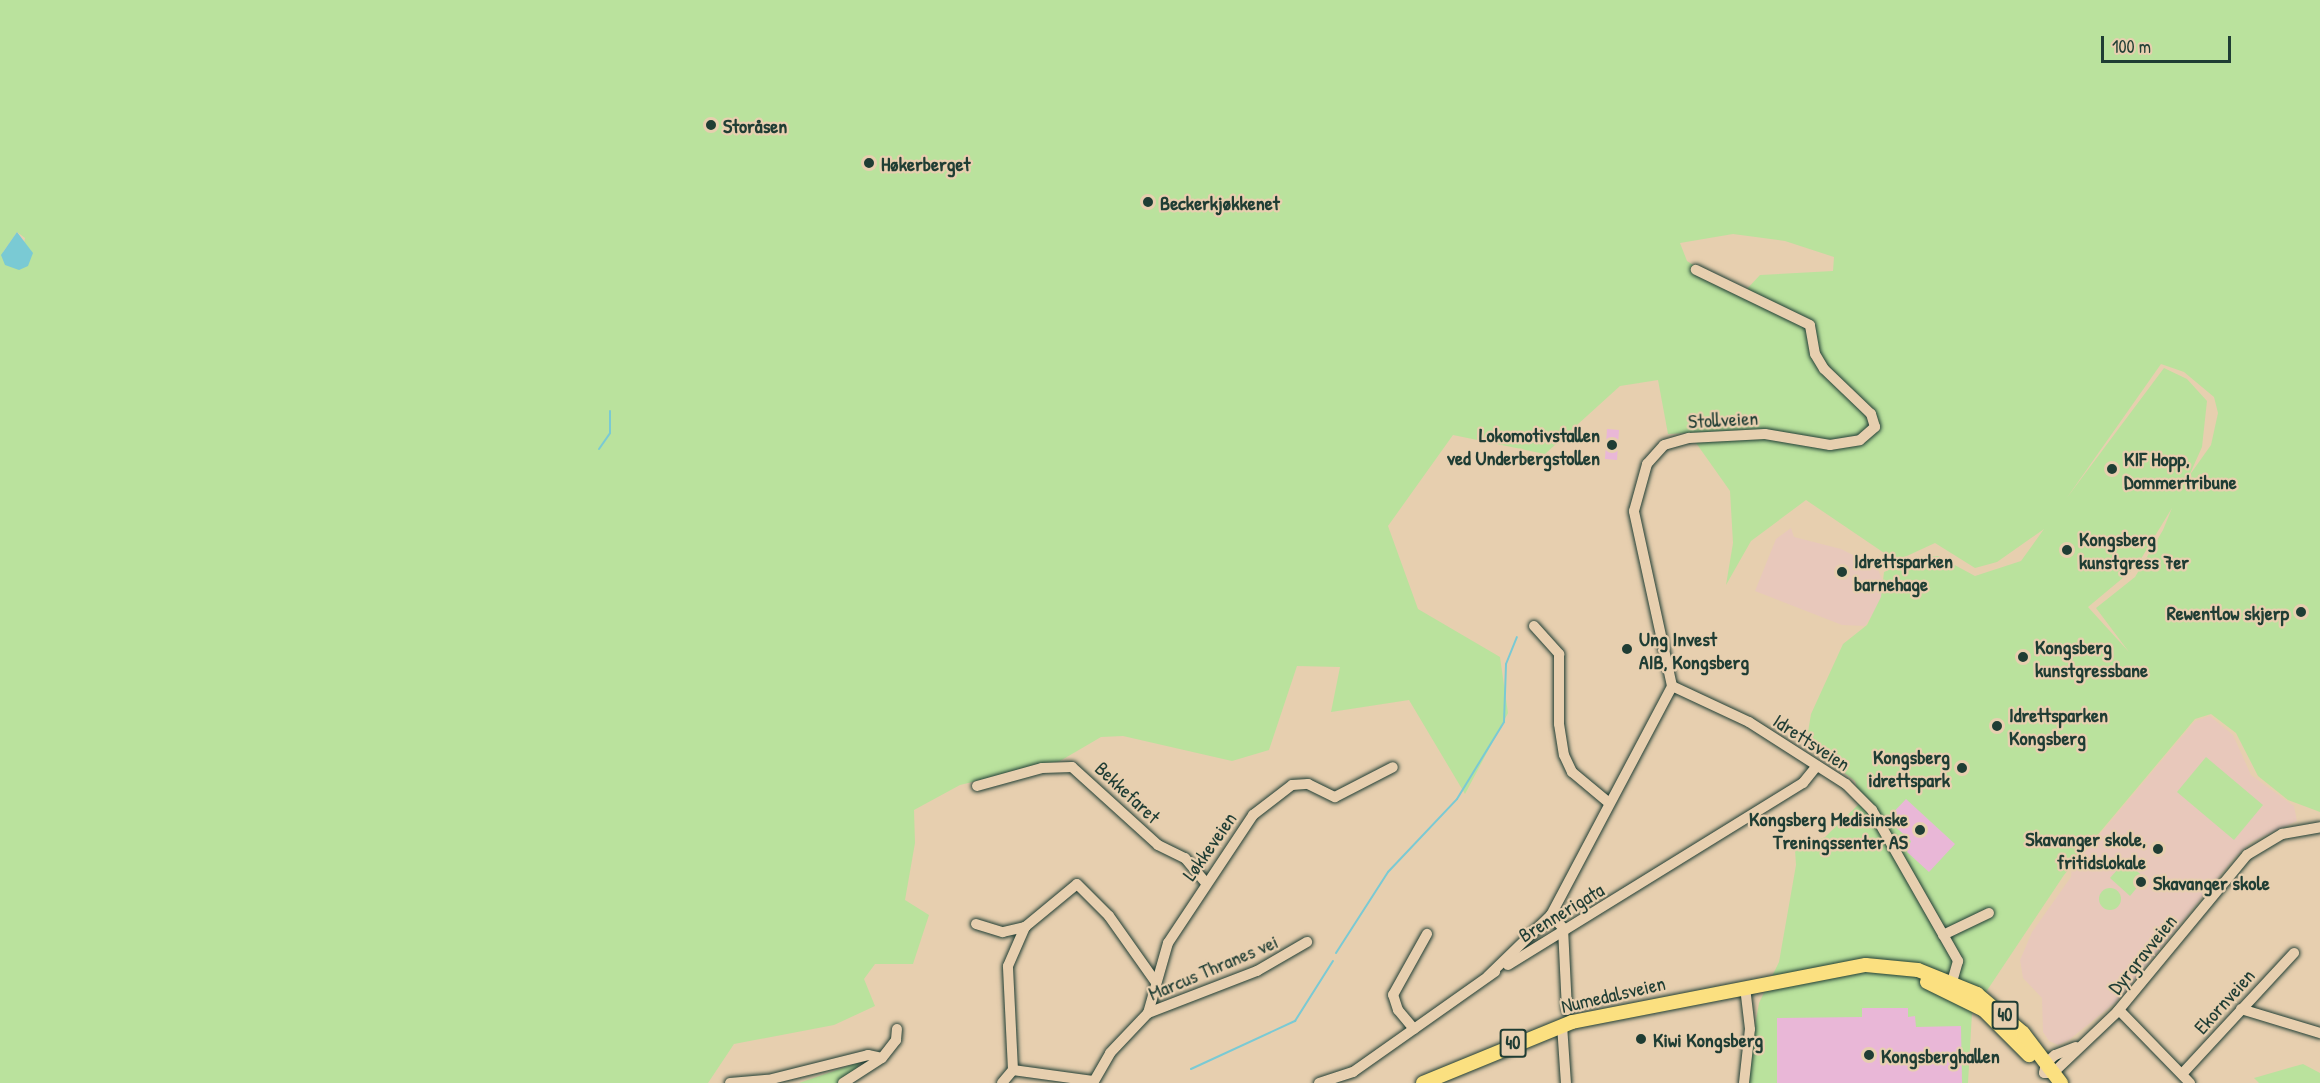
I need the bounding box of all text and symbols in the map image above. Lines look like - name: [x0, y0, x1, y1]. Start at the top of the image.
- scale bar: [2104, 24, 2234, 62]
- text: 100 m: [2112, 34, 2151, 59]
- place label: Storåsen: [723, 113, 787, 137]
- marker: Storåsen: [704, 118, 718, 132]
- place label: Høkerberget: [881, 151, 970, 175]
- marker: Høkerberget: [862, 156, 876, 170]
- place label: Beckerkjøkkenet: [1160, 190, 1280, 214]
- marker: Beckerkjøkkenet: [1141, 195, 1155, 209]
- street label: Stollveien: [1687, 405, 1759, 433]
- place label: Lokomotivstallen ved Underbergstollen: [1447, 422, 1600, 469]
- marker: Lokomotivstallen ved Underbergstollen: [1605, 438, 1619, 452]
- place label: KIF Hopp, Dommertribune: [2124, 446, 2237, 493]
- marker: KIF Hopp, Dommertribune: [2105, 462, 2119, 476]
- place label: Kongsberg kunstgress 7er: [2079, 526, 2189, 573]
- marker: Kongsberg kunstgress 7er: [2060, 543, 2074, 557]
- place label: Idrettsparken barnehage: [1854, 548, 1953, 595]
- marker: Idrettsparken barnehage: [1835, 565, 1849, 579]
- place label: Rewentlow skjerp: [2167, 600, 2289, 624]
- marker: Rewentlow skjerp: [2294, 605, 2308, 619]
- place label: Ung Invest AIB, Kongsberg: [1639, 626, 1749, 673]
- place label: Kongsberg kunstgressbane: [2035, 634, 2148, 681]
- marker: Ung Invest AIB, Kongsberg: [1620, 642, 1634, 656]
- marker: Kongsberg kunstgressbane: [2016, 650, 2030, 664]
- place label: Idrettsparken Kongsberg: [2009, 702, 2108, 749]
- street label: Idrettsveien: [1769, 708, 1855, 776]
- marker: Idrettsparken Kongsberg: [1990, 719, 2004, 733]
- place label: Kongsberg idrettspark: [1868, 744, 1950, 791]
- street label: Bekkefaret: [1090, 756, 1166, 828]
- marker: Kongsberg idrettspark: [1955, 761, 1969, 775]
- street label: Løkkeveien: [1177, 807, 1241, 885]
- place label: Kongsberg Medisinske Treningssenter AS: [1749, 807, 1908, 854]
- marker: Kongsberg Medisinske Treningssenter AS: [1913, 823, 1927, 837]
- place label: Skavanger skole, fritidslokale: [2025, 826, 2146, 873]
- marker: Skavanger skole, fritidslokale: [2151, 842, 2165, 856]
- place label: Skavanger skole: [2153, 870, 2270, 894]
- marker: Skavanger skole: [2134, 875, 2148, 889]
- street label: Brennerigata: [1514, 877, 1608, 947]
- street label: Dyrgravveien: [2103, 909, 2181, 999]
- street label: Marcus Thranes vei: [1145, 929, 1281, 1005]
- street label: Ekornveien: [2189, 963, 2259, 1039]
- street label: Numedalsveien: [1559, 970, 1667, 1018]
- road number: 40: [1992, 1000, 2018, 1030]
- place label: Kiwi Kongsberg: [1653, 1027, 1763, 1051]
- road number: 40: [1500, 1028, 1526, 1058]
- marker: Kiwi Kongsberg: [1634, 1032, 1648, 1046]
- place label: Kongsberghallen: [1881, 1043, 2000, 1067]
- marker: Kongsberghallen: [1862, 1048, 1876, 1062]

